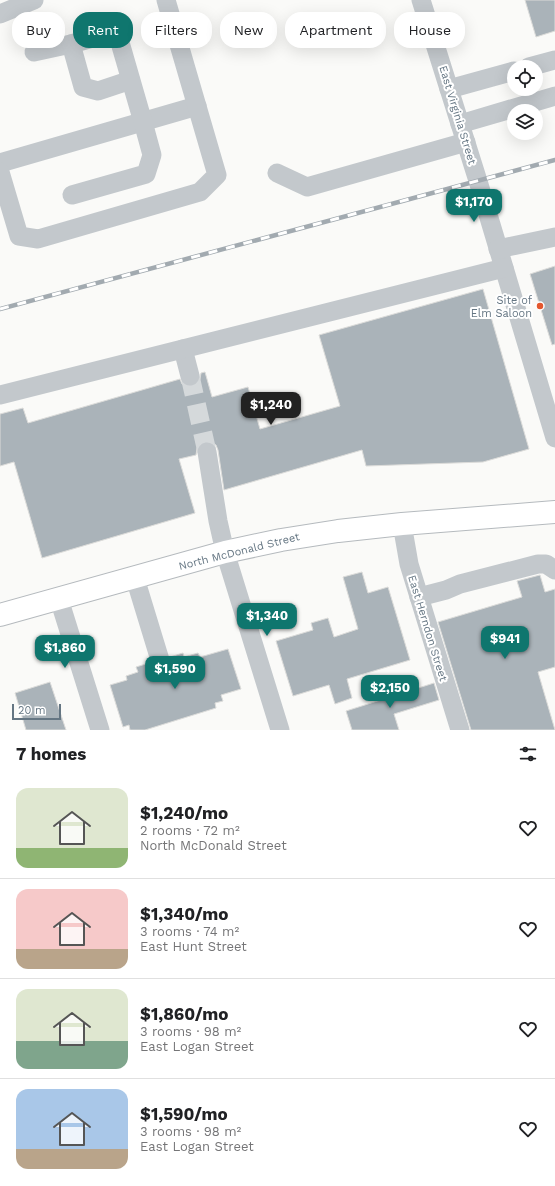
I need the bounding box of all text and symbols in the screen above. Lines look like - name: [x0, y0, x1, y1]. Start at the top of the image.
- chip: Buy: [12, 12, 65, 48]
- chip: Rent: [73, 12, 133, 48]
- chip: Filters: [141, 12, 212, 48]
- chip: New: [220, 12, 277, 48]
- chip: Apartment: [285, 12, 386, 48]
- chip: House: [394, 12, 465, 48]
- map controls: [507, 60, 543, 140]
- button: locate: [507, 60, 543, 96]
- street label: East Virginia Street: [436, 64, 479, 166]
- button: layers: [507, 104, 543, 140]
- pin: $1,170: [441, 189, 507, 223]
- text: $1,170: [455, 194, 493, 209]
- place label: Site of Elm Saloon: [471, 294, 533, 320]
- marker: Site of Elm Saloon: [535, 301, 545, 311]
- pin: $1,240: [238, 392, 304, 426]
- text: $1,240: [250, 397, 292, 412]
- street label: North McDonald Street: [177, 530, 301, 573]
- street label: East Herndon Street: [405, 574, 450, 683]
- pin: $1,340: [234, 603, 300, 637]
- text: $1,340: [246, 608, 288, 623]
- pin: $941: [481, 626, 529, 660]
- text: $941: [490, 631, 520, 646]
- pin: $1,860: [32, 635, 98, 669]
- text: $1,860: [44, 640, 86, 655]
- pin: $1,590: [142, 656, 208, 690]
- text: $1,590: [154, 661, 196, 676]
- pin: $2,150: [357, 675, 423, 709]
- text: $2,150: [370, 680, 410, 695]
- scale bar: [12, 702, 61, 721]
- text: 20 m: [18, 704, 46, 717]
- icon: filters: [517, 743, 539, 765]
- text: 7 homes: [16, 744, 86, 764]
- text: $1,240/mo: [140, 803, 228, 823]
- icon: home: [48, 804, 96, 852]
- icon: heart: [517, 817, 539, 839]
- text: 2 rooms · 72 m²: [140, 823, 240, 838]
- text: North McDonald Street: [140, 838, 287, 853]
- text: $1,340/mo: [140, 904, 228, 924]
- icon: home: [48, 905, 96, 953]
- icon: heart: [517, 918, 539, 940]
- text: 3 rooms · 74 m²: [140, 924, 239, 939]
- text: East Hunt Street: [140, 939, 247, 954]
- text: $1,860/mo: [140, 1004, 228, 1024]
- icon: home: [48, 1005, 96, 1053]
- icon: heart: [517, 1018, 539, 1040]
- text: 3 rooms · 98 m²: [140, 1024, 241, 1039]
- text: East Logan Street: [140, 1039, 254, 1054]
- text: $1,590/mo: [140, 1104, 228, 1124]
- icon: home: [48, 1105, 96, 1153]
- icon: heart: [517, 1118, 539, 1140]
- text: 3 rooms · 98 m²: [140, 1124, 241, 1139]
- text: East Logan Street: [140, 1139, 254, 1154]

